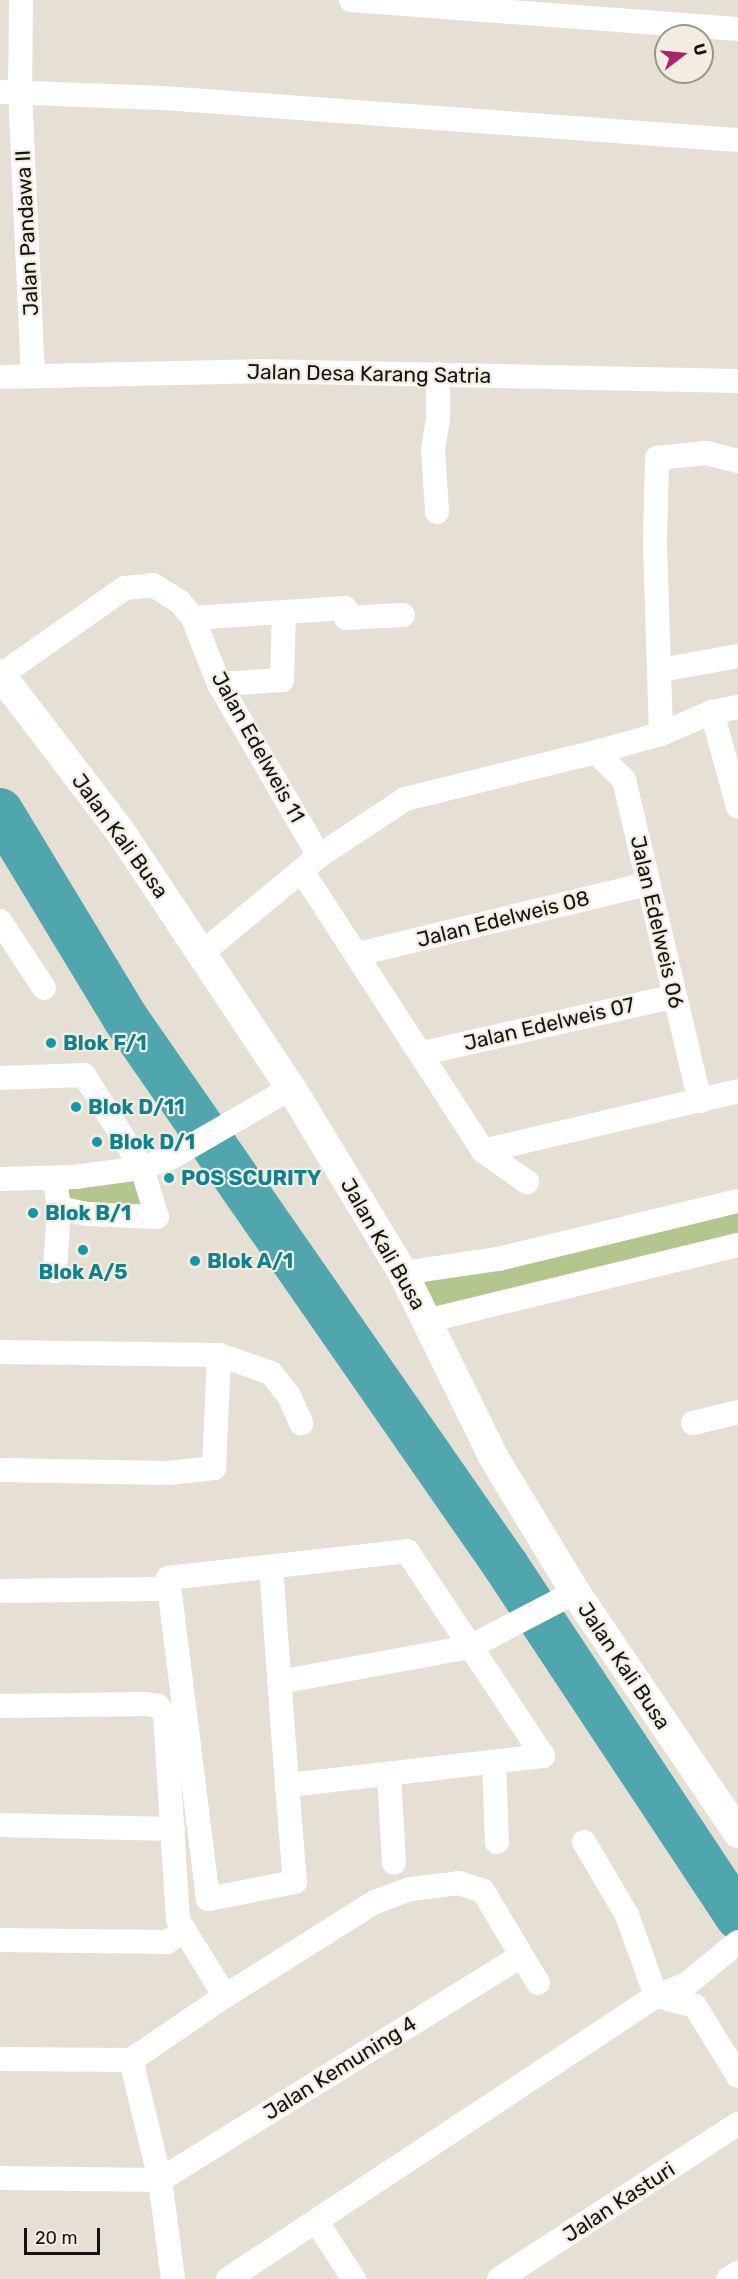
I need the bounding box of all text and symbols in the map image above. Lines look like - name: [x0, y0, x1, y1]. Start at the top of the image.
- north arrow: [654, 24, 714, 84]
- text: U: [689, 41, 711, 58]
- street label: Jalan Pandawa II: [10, 150, 44, 316]
- street label: Jalan Desa Karang Satria: [247, 359, 491, 389]
- street label: Jalan Edelweis 11: [206, 667, 310, 827]
- street label: Jalan Kali Busa: [66, 769, 174, 903]
- street label: Jalan Edelweis 06: [625, 833, 689, 1011]
- street label: Jalan Edelweis 08: [414, 885, 592, 953]
- street label: Jalan Edelweis 07: [461, 992, 637, 1056]
- place label: Blok F/1: [63, 1030, 147, 1056]
- marker: Blok F/1: [44, 1036, 58, 1050]
- place label: Blok D/11: [88, 1094, 185, 1120]
- marker: Blok D/11: [69, 1100, 83, 1114]
- place label: Blok D/1: [109, 1129, 195, 1155]
- marker: Blok D/1: [90, 1135, 104, 1149]
- place label: POS SCURITY: [181, 1165, 321, 1191]
- marker: POS SCURITY: [162, 1171, 176, 1185]
- street label: Jalan Kali Busa: [335, 1174, 431, 1314]
- place label: Blok B/1: [45, 1200, 131, 1226]
- marker: Blok B/1: [26, 1206, 40, 1220]
- marker: Blok A/5: [76, 1243, 90, 1257]
- place label: Blok A/1: [207, 1248, 294, 1274]
- marker: Blok A/1: [188, 1254, 202, 1268]
- place label: Blok A/5: [38, 1259, 128, 1285]
- street label: Jalan Kali Busa: [572, 1598, 676, 1734]
- street label: Jalan Kemuning 4: [259, 2011, 421, 2125]
- street label: Jalan Kasturi: [558, 2157, 680, 2247]
- scale bar: [27, 2216, 104, 2254]
- text: 20 m: [35, 2227, 77, 2249]

